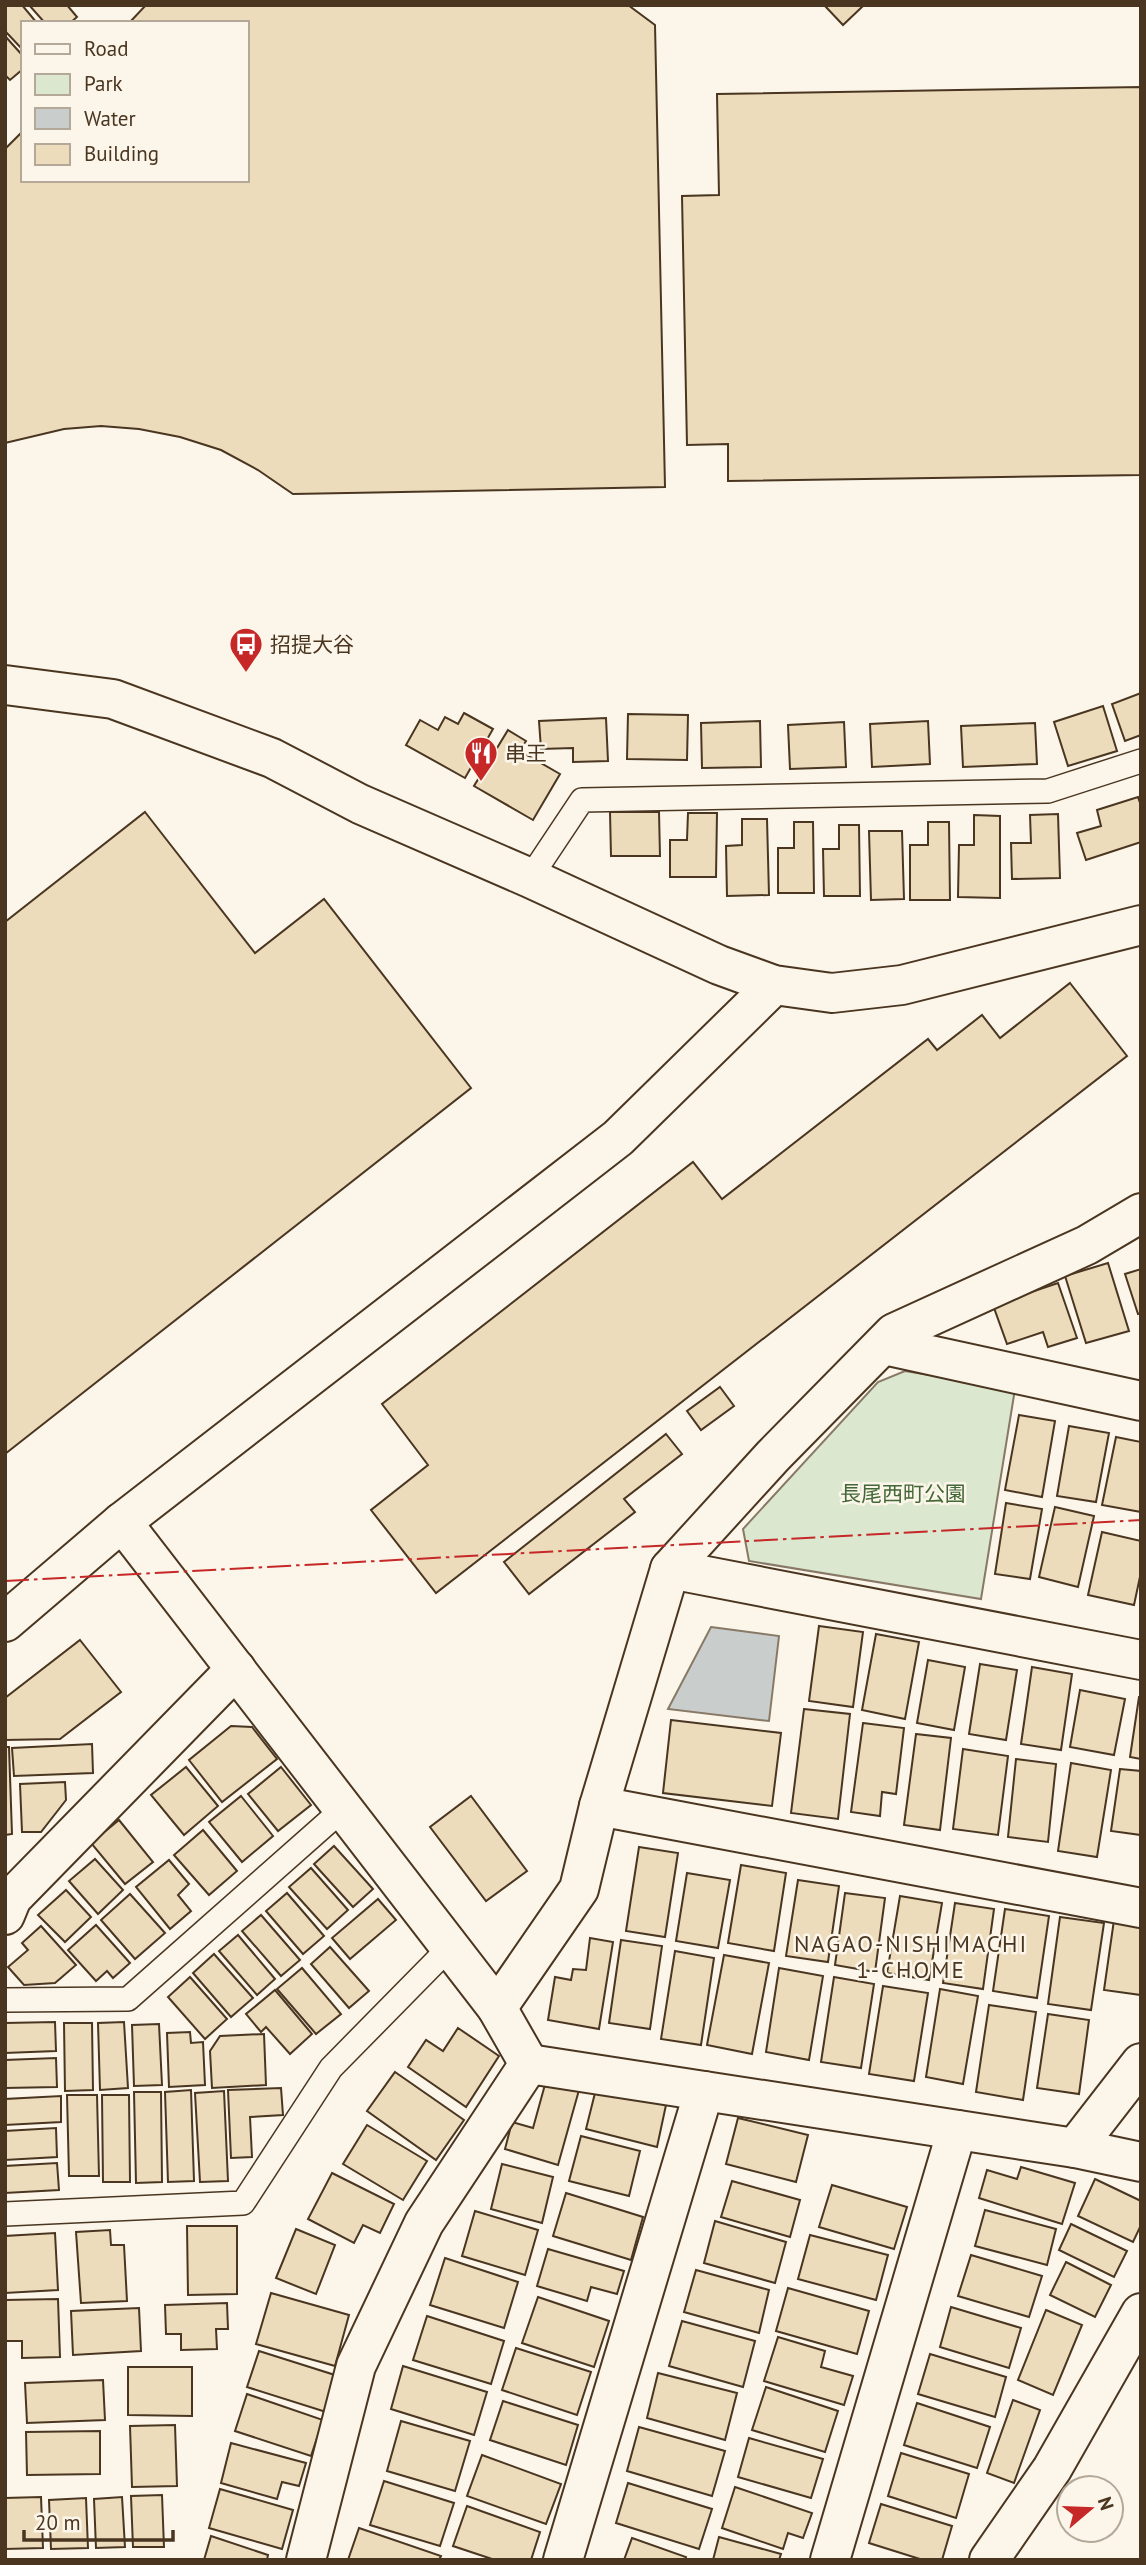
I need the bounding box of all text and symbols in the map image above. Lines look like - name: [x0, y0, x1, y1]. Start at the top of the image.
- legend: [21, 21, 248, 182]
- text: Road: [84, 35, 128, 62]
- text: Park: [84, 70, 123, 97]
- text: Water: [84, 105, 136, 132]
- text: Building: [84, 140, 159, 167]
- bus stop icon: 招提大谷: [227, 625, 265, 674]
- place label: 招提大谷: [270, 631, 354, 658]
- restaurant icon: 串王: [462, 734, 500, 783]
- place label: 串王: [505, 740, 547, 767]
- park label: 長尾西町公園: [840, 1480, 966, 1507]
- district label: NAGAO-NISHIMACHI 1-CHOME: [794, 1929, 1028, 1984]
- north arrow: [1055, 2474, 1125, 2544]
- text: N: [1093, 2494, 1119, 2513]
- scale bar: [24, 2498, 173, 2542]
- text: 20 m: [35, 2509, 81, 2536]

